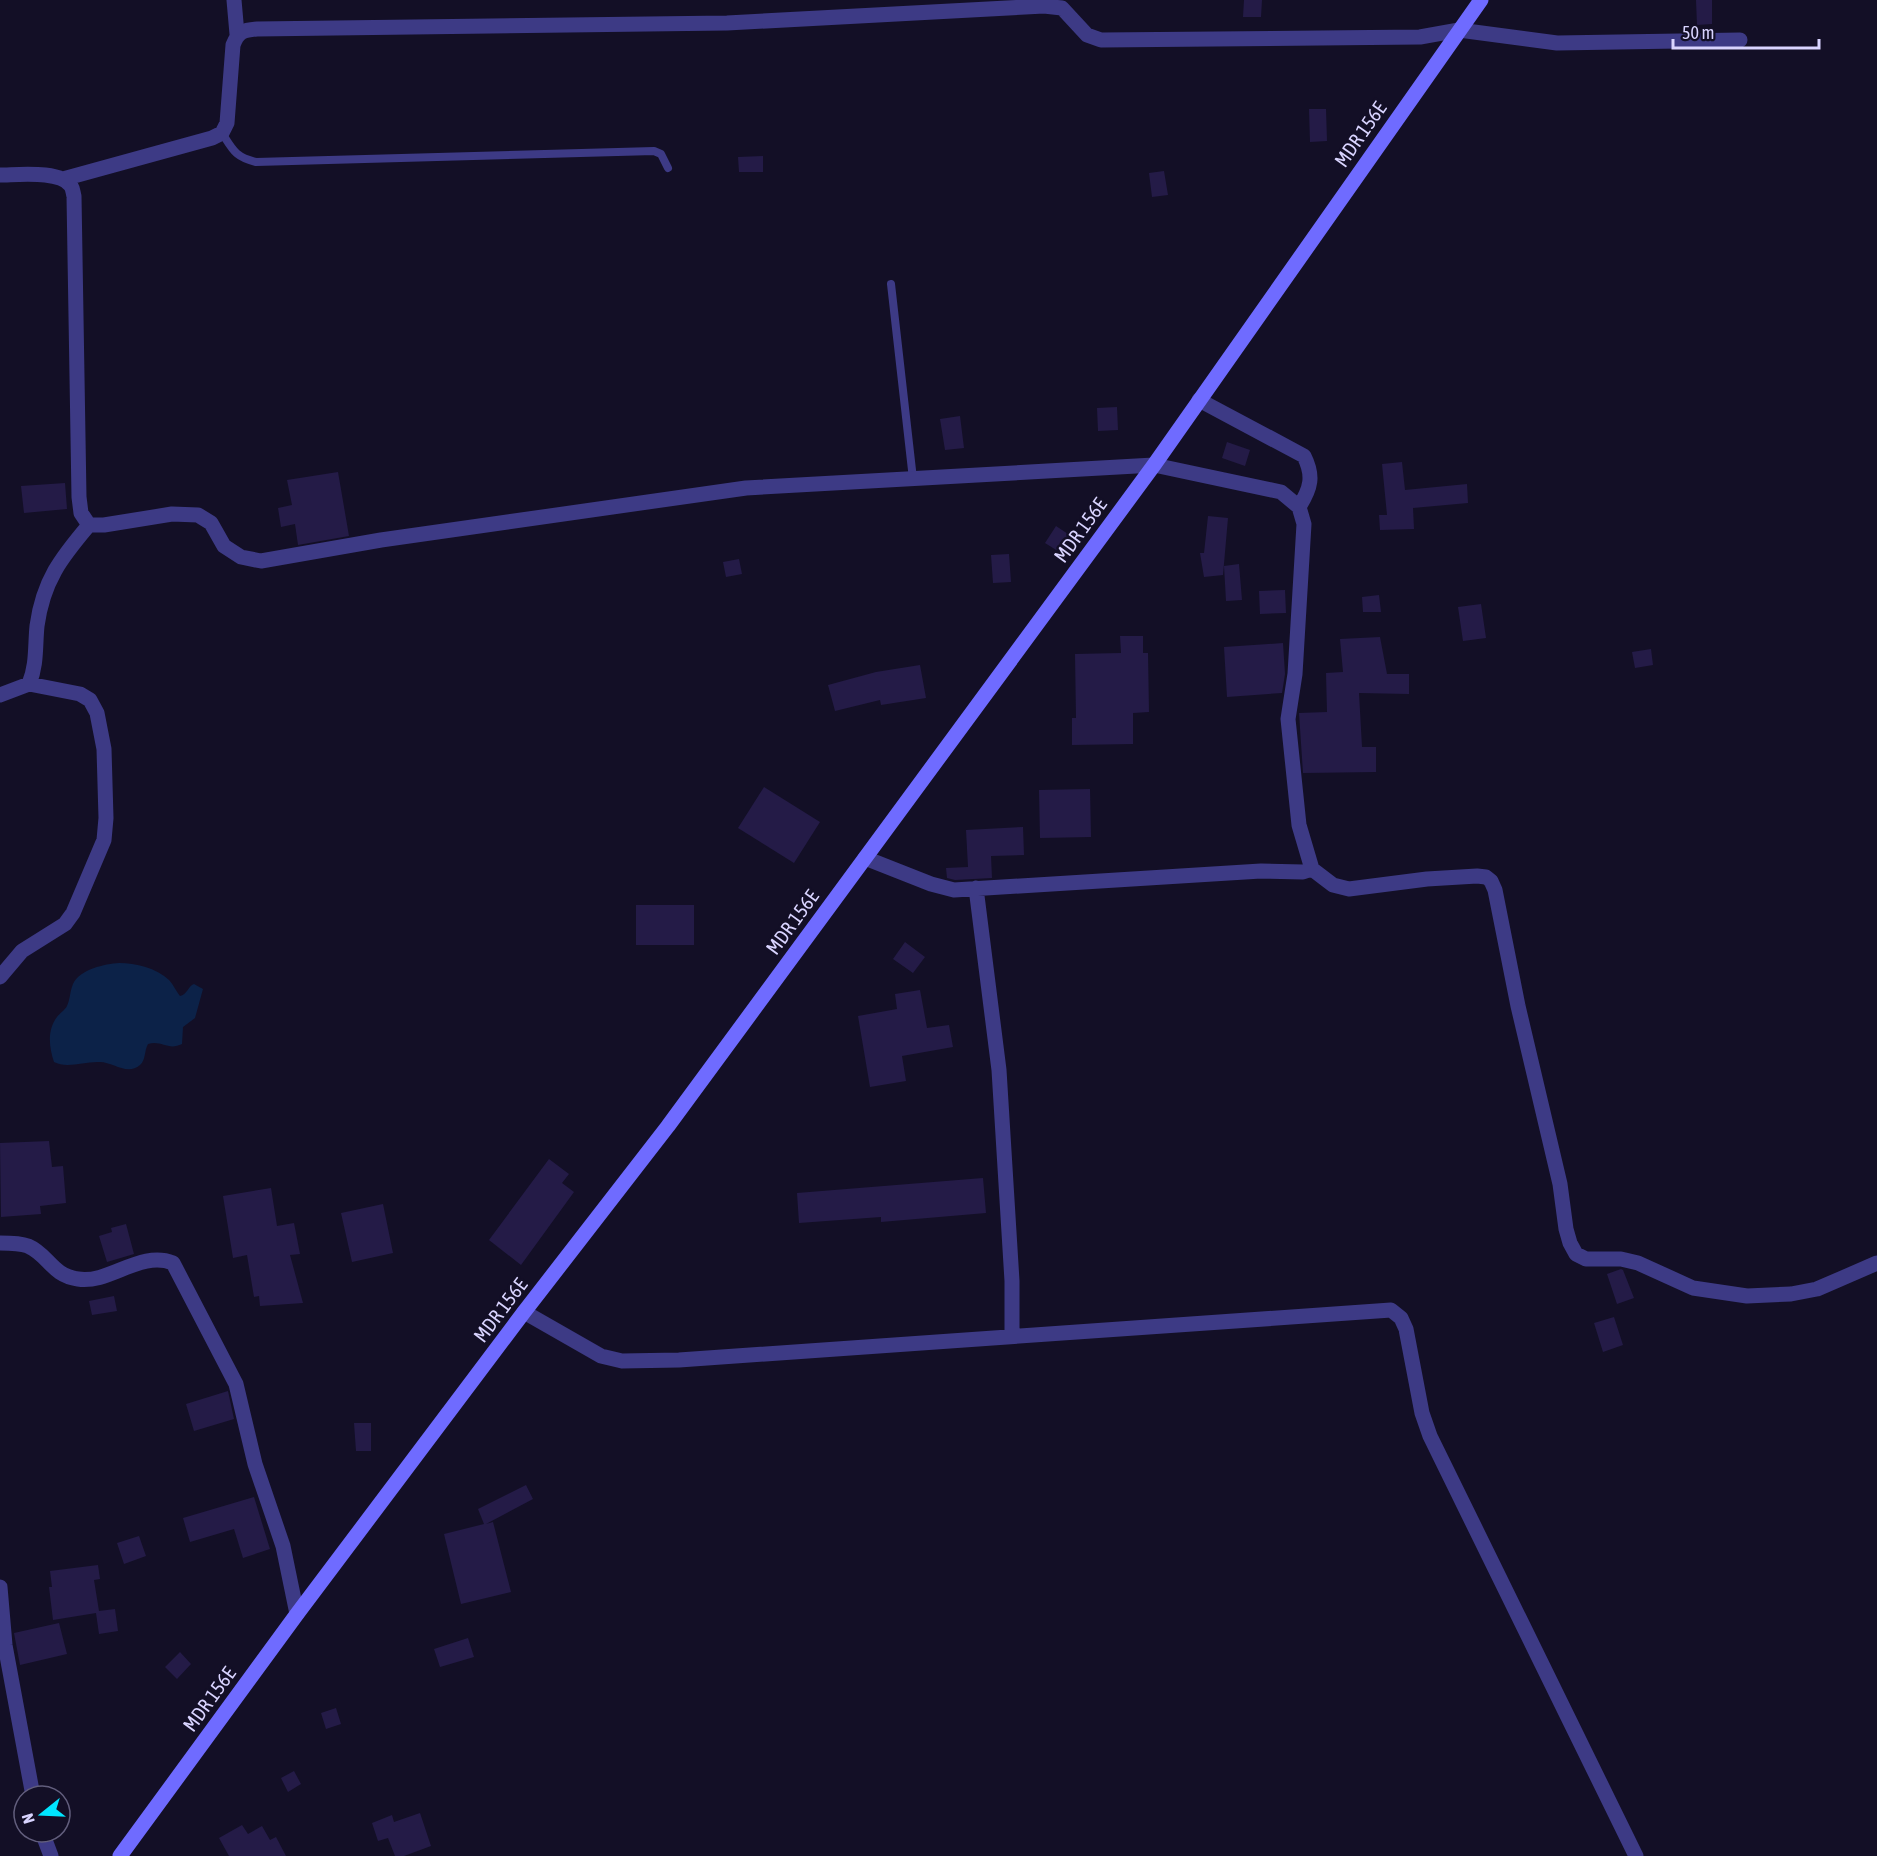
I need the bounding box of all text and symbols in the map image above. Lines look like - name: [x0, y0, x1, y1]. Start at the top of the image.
- scale bar: [1673, 12, 1818, 50]
- text: 50 m: [1682, 22, 1714, 43]
- street label: MDR 156E: [1329, 97, 1391, 171]
- street label: MDR 156E: [1049, 493, 1111, 567]
- street label: MDR 156E: [761, 885, 823, 959]
- street label: MDR 156E: [469, 1273, 532, 1346]
- street label: MDR 156E: [178, 1662, 240, 1736]
- north arrow: [12, 1784, 72, 1844]
- text: N: [18, 1811, 38, 1826]

